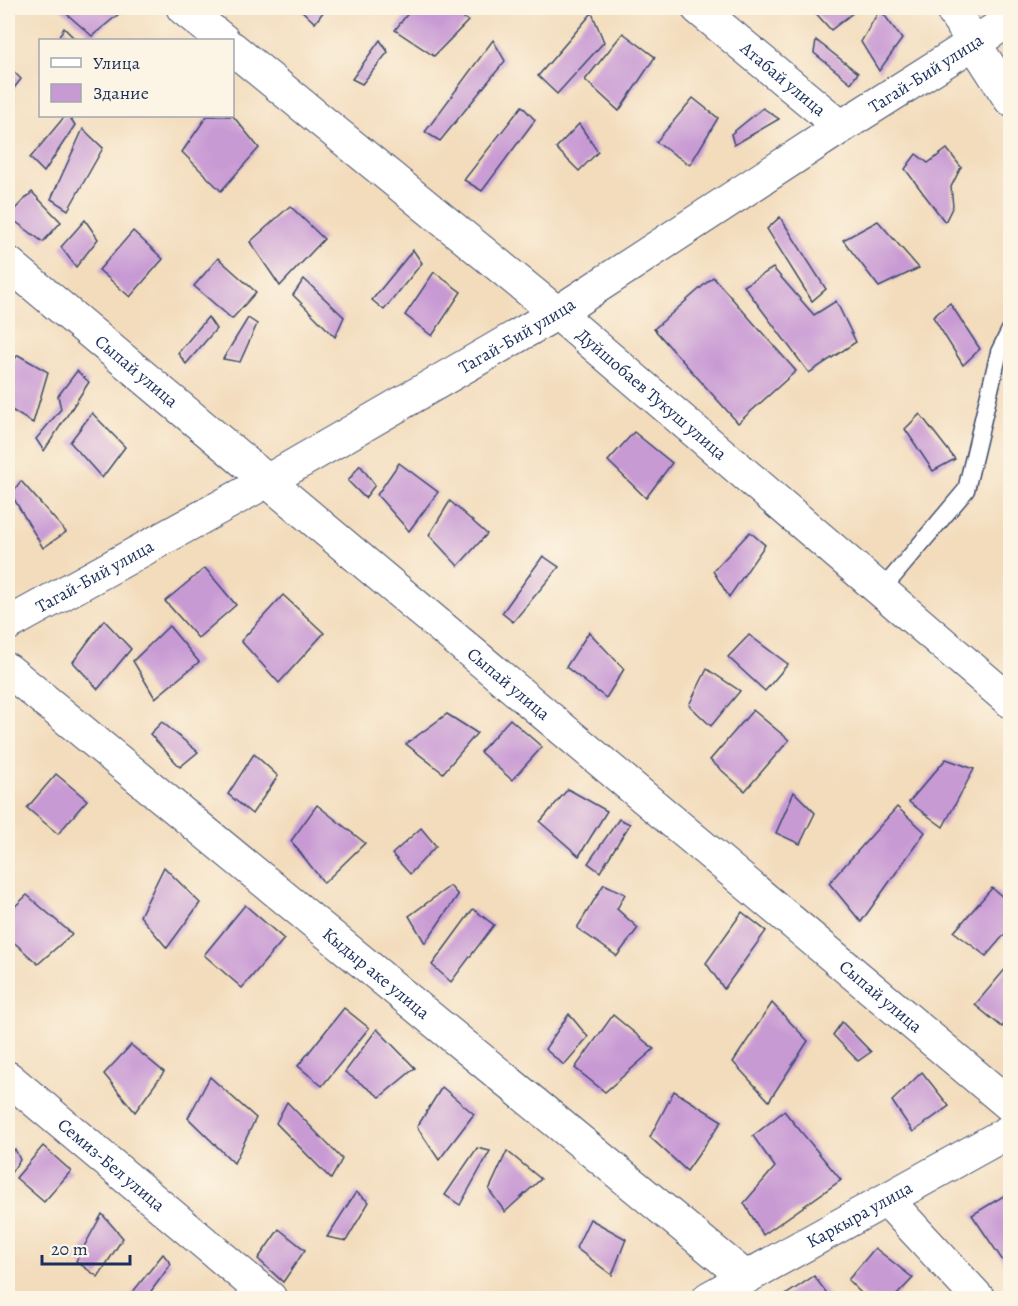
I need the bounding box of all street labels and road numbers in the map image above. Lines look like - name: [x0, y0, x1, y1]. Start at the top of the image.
- street label: Тагай-Бий улица: [864, 28, 988, 119]
- street label: Атабай улица: [735, 36, 832, 122]
- street label: Тагай-Бий улица: [454, 292, 581, 379]
- street label: Дуйшобаев Тукуш улица: [571, 323, 733, 466]
- street label: Сыпай улица: [90, 329, 184, 413]
- street label: Тагай-Бий улица: [31, 534, 159, 618]
- street label: Сыпай улица: [462, 642, 556, 726]
- street label: Кыдыр аке улица: [317, 922, 435, 1025]
- street label: Сыпай улица: [834, 955, 928, 1039]
- street label: Семиз-Бел улица: [53, 1113, 171, 1217]
- street label: Каркыра улица: [802, 1175, 917, 1254]

